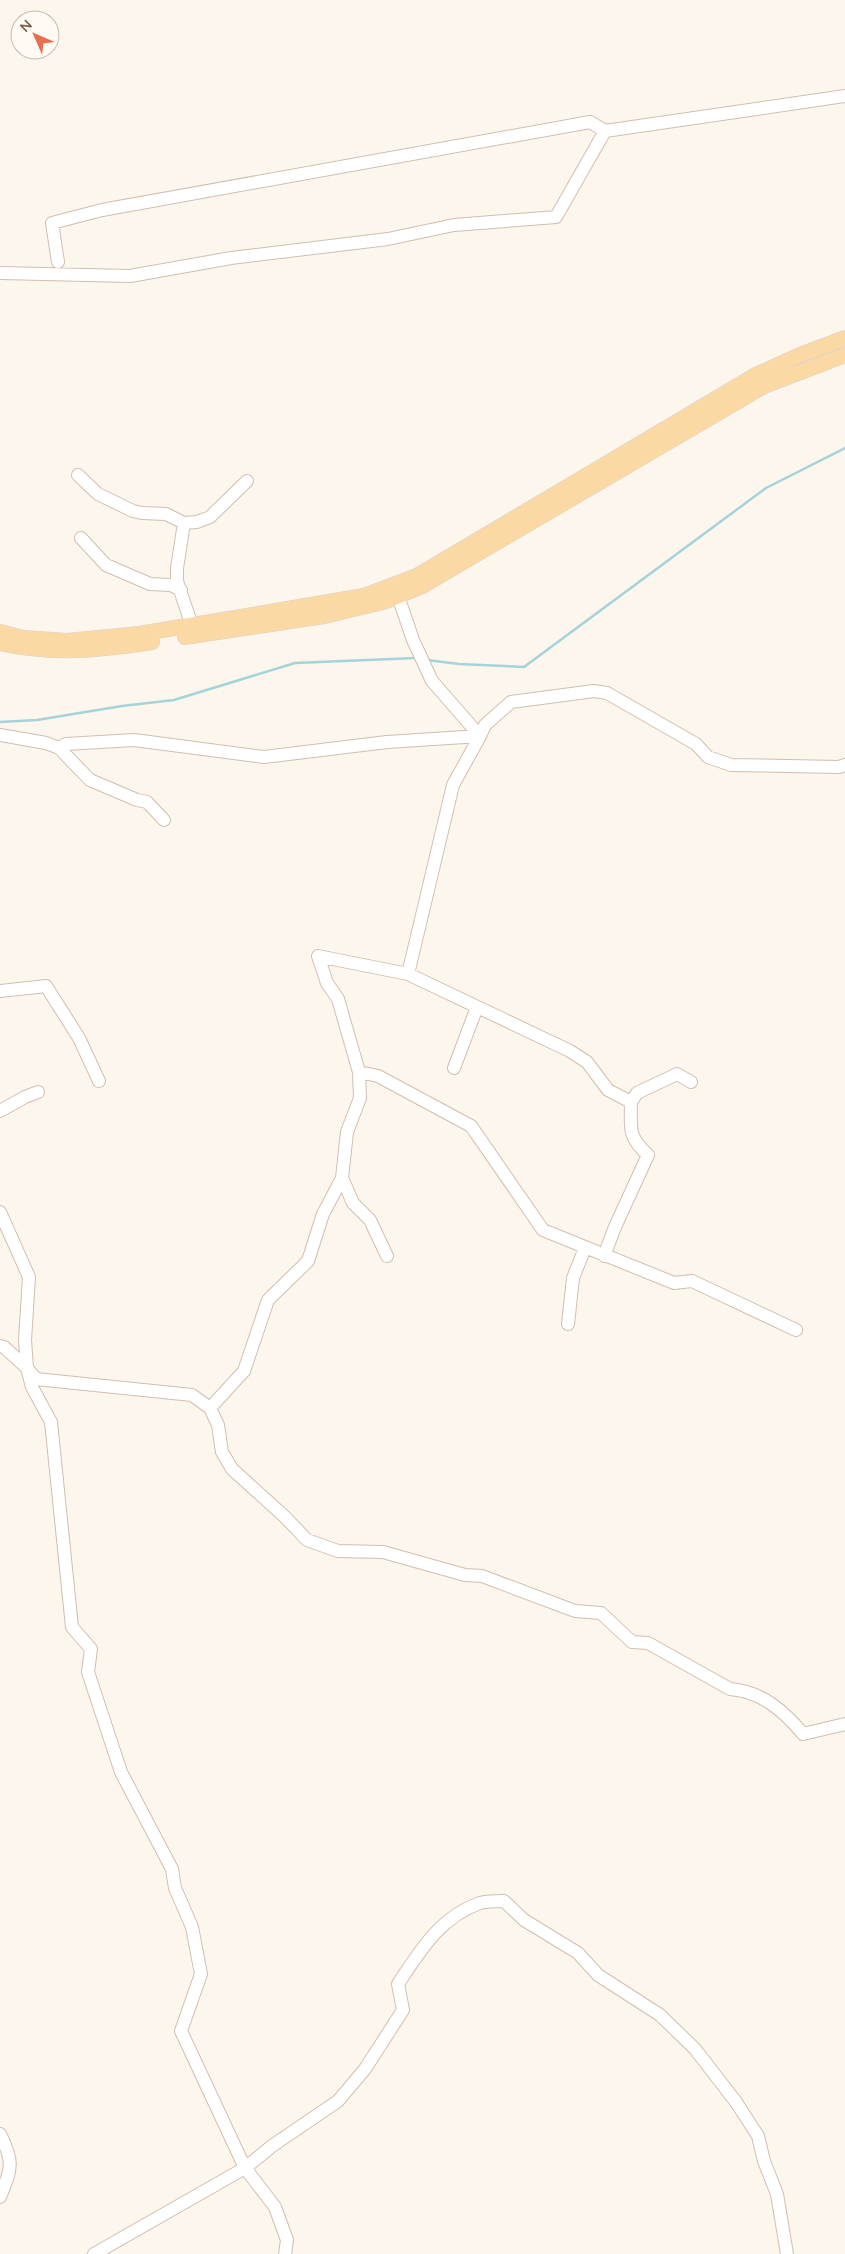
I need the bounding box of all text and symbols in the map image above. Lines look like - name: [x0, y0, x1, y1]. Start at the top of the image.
- north arrow: [10, 10, 60, 60]
- text: N: [16, 16, 36, 36]

